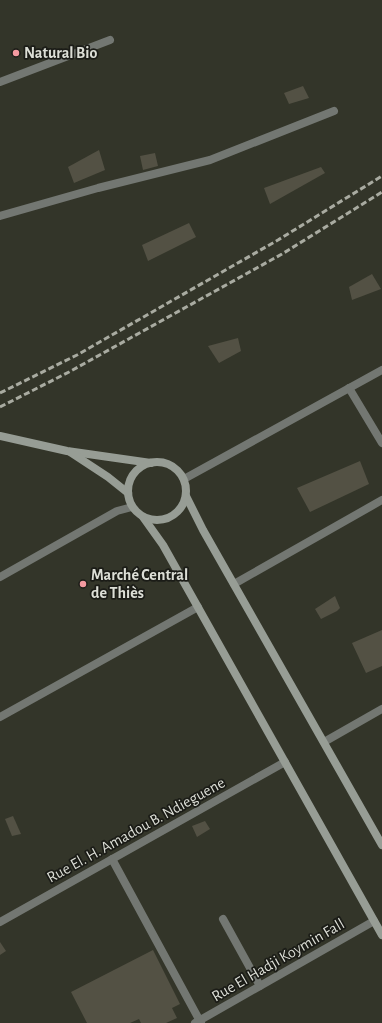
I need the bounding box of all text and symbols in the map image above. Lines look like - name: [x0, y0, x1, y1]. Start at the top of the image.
- place label: Natural Bio: [24, 45, 97, 61]
- marker: Natural Bio: [11, 48, 21, 58]
- place label: Marché Central de Thiès: [91, 567, 188, 601]
- marker: Marché Central de Thiès: [78, 579, 88, 589]
- street label: Rue El. H. Amadou B. Ndieguene: [44, 774, 228, 886]
- street label: Rue El Hadji Koymin Fall: [209, 916, 348, 1005]

